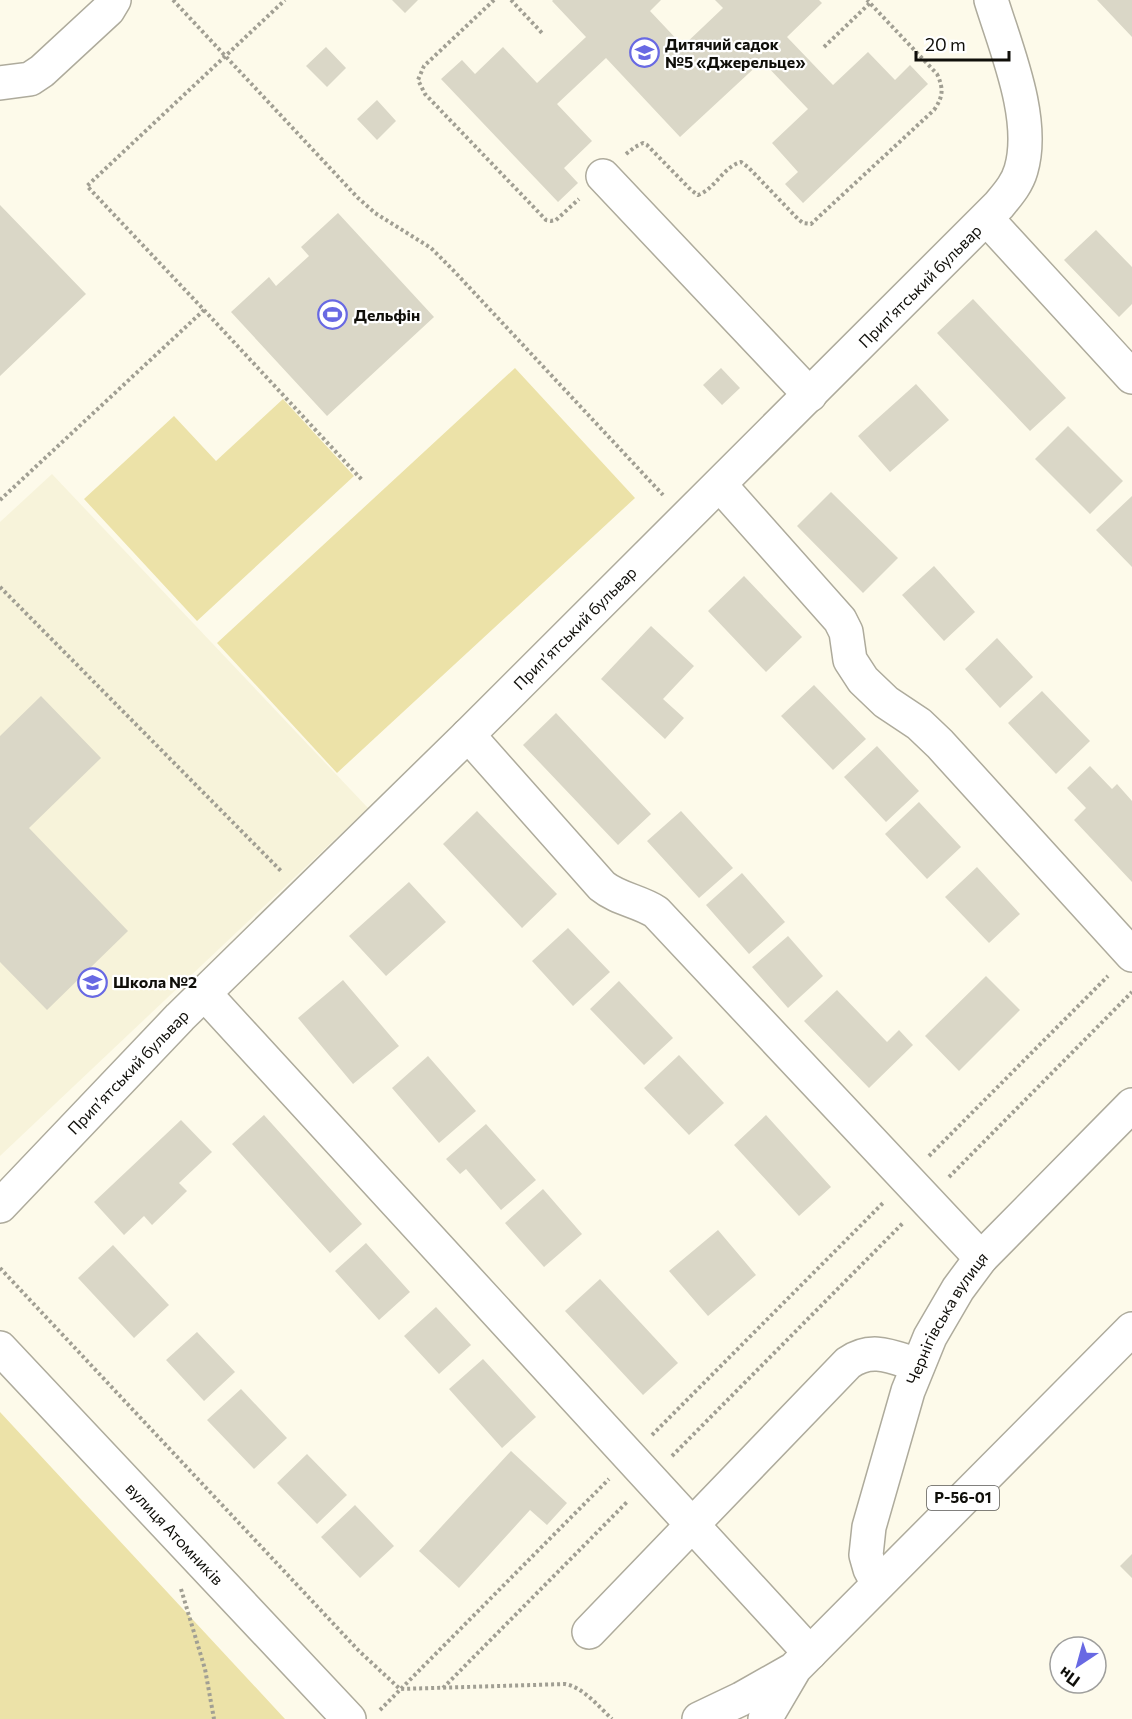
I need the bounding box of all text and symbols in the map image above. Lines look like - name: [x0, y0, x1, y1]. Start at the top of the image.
- scale bar: [916, 24, 1009, 62]
- text: 20 m: [925, 33, 966, 55]
- place label: Дитячий садок №5 «Джерельце»: [665, 34, 806, 71]
- school or university icon: Дитячий садок №5 «Джерельце»: [628, 37, 660, 69]
- street label: Припʼятський бульвар: [854, 220, 985, 351]
- sports icon: Дельфін: [317, 299, 349, 331]
- place label: Дельфін: [354, 305, 420, 324]
- street label: Припʼятський бульвар: [509, 562, 640, 693]
- school or university icon: Школа №2: [76, 966, 108, 998]
- place label: Школа №2: [113, 972, 197, 991]
- street label: Припʼятський бульвар: [63, 1005, 192, 1138]
- street label: Чернігівська вулиця: [902, 1247, 991, 1387]
- street label: вулиця Атомників: [122, 1478, 228, 1589]
- road number: Р-56-01: [927, 1486, 999, 1510]
- north arrow: [1048, 1635, 1108, 1695]
- text: Пн: [1055, 1664, 1083, 1691]

